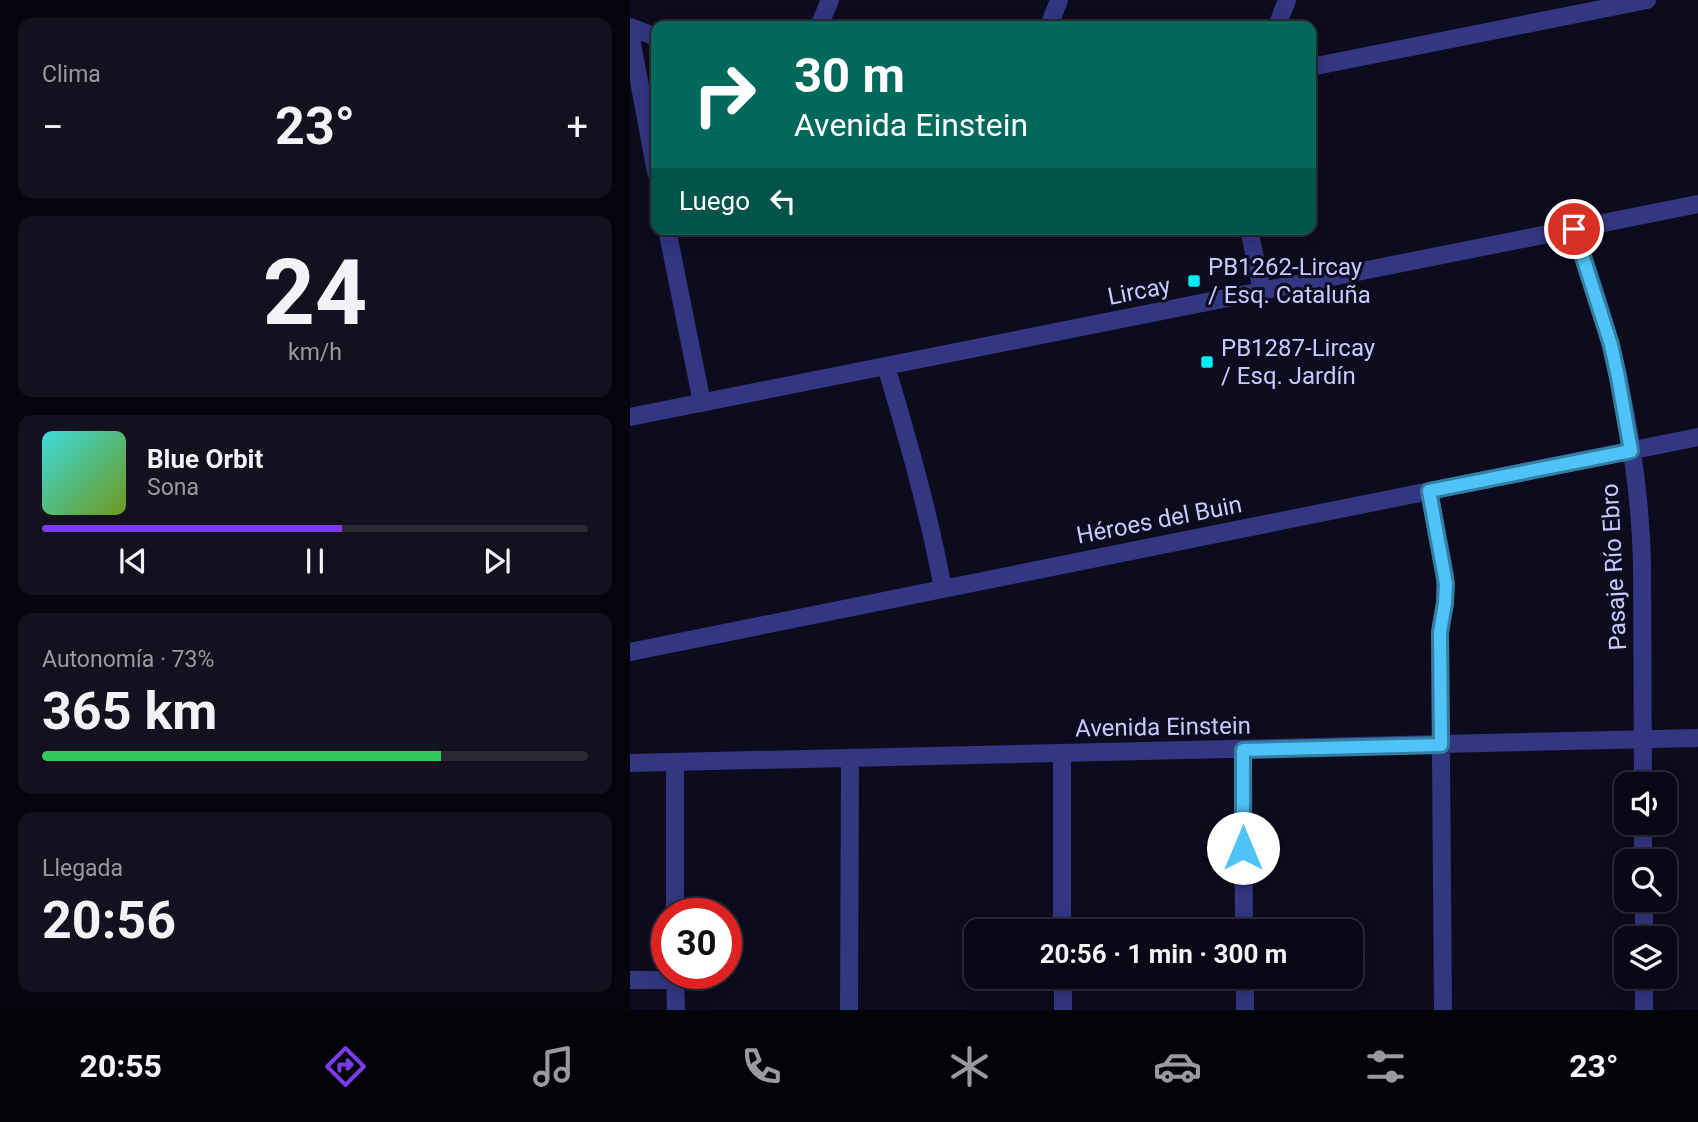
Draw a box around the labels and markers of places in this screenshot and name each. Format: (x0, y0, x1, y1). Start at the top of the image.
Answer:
pin (1544, 199, 1604, 259)
place label: PB1262-Lircay / Esq. Cataluña (1208, 253, 1371, 309)
marker: PB1262-Lircay / Esq. Cataluña (1186, 273, 1202, 289)
place label: PB1287-Lircay / Esq. Jardín (1221, 334, 1376, 390)
marker: PB1287-Lircay / Esq. Jardín (1199, 354, 1215, 370)

